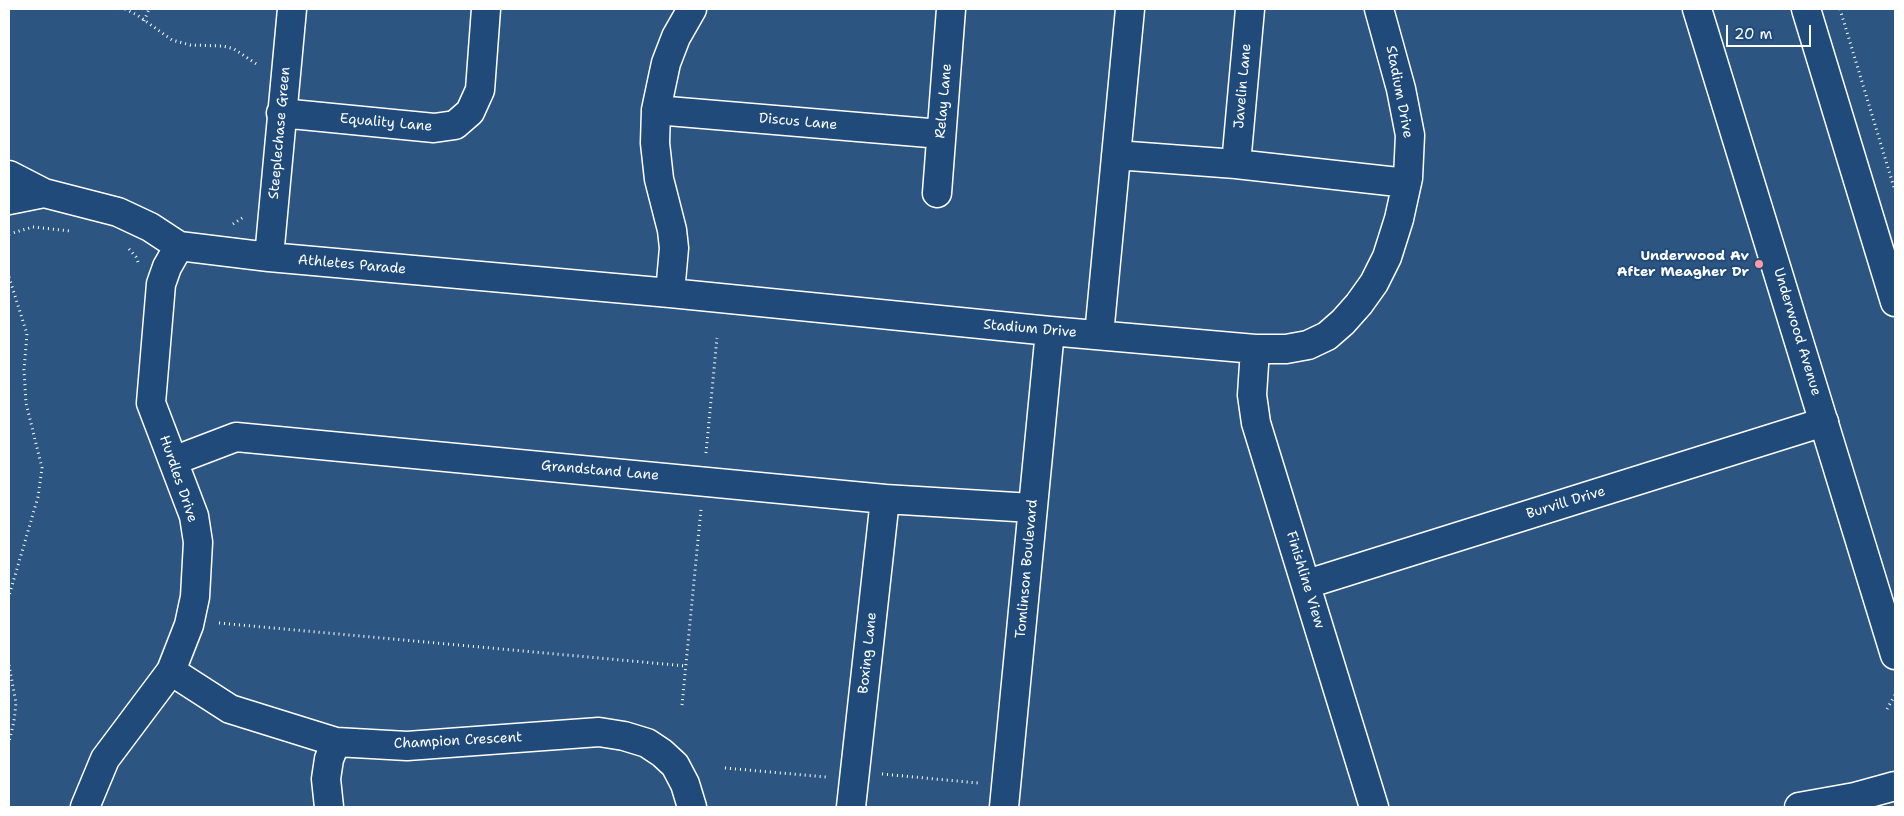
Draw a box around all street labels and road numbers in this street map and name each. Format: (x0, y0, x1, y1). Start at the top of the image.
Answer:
street label: Javelin Lane (1231, 43, 1255, 129)
street label: Stadium Drive (1382, 44, 1416, 140)
street label: Relay Lane (932, 63, 956, 139)
street label: Steeplechase Green (266, 66, 294, 200)
street label: Discus Lane (758, 110, 838, 134)
street label: Equality Lane (339, 111, 433, 135)
street label: Athletes Parade (297, 252, 407, 278)
street label: Underwood Avenue (1770, 266, 1824, 398)
street label: Stadium Drive (982, 317, 1078, 341)
street label: Hurdles Drive (155, 433, 201, 525)
street label: Grandstand Lane (540, 457, 660, 485)
street label: Burvill Drive (1525, 483, 1607, 523)
street label: Tomlinson Boulevard (1013, 499, 1041, 639)
street label: Finishline View (1282, 529, 1328, 631)
street label: Boxing Lane (855, 611, 881, 695)
street label: Champion Crescent (393, 729, 523, 753)

